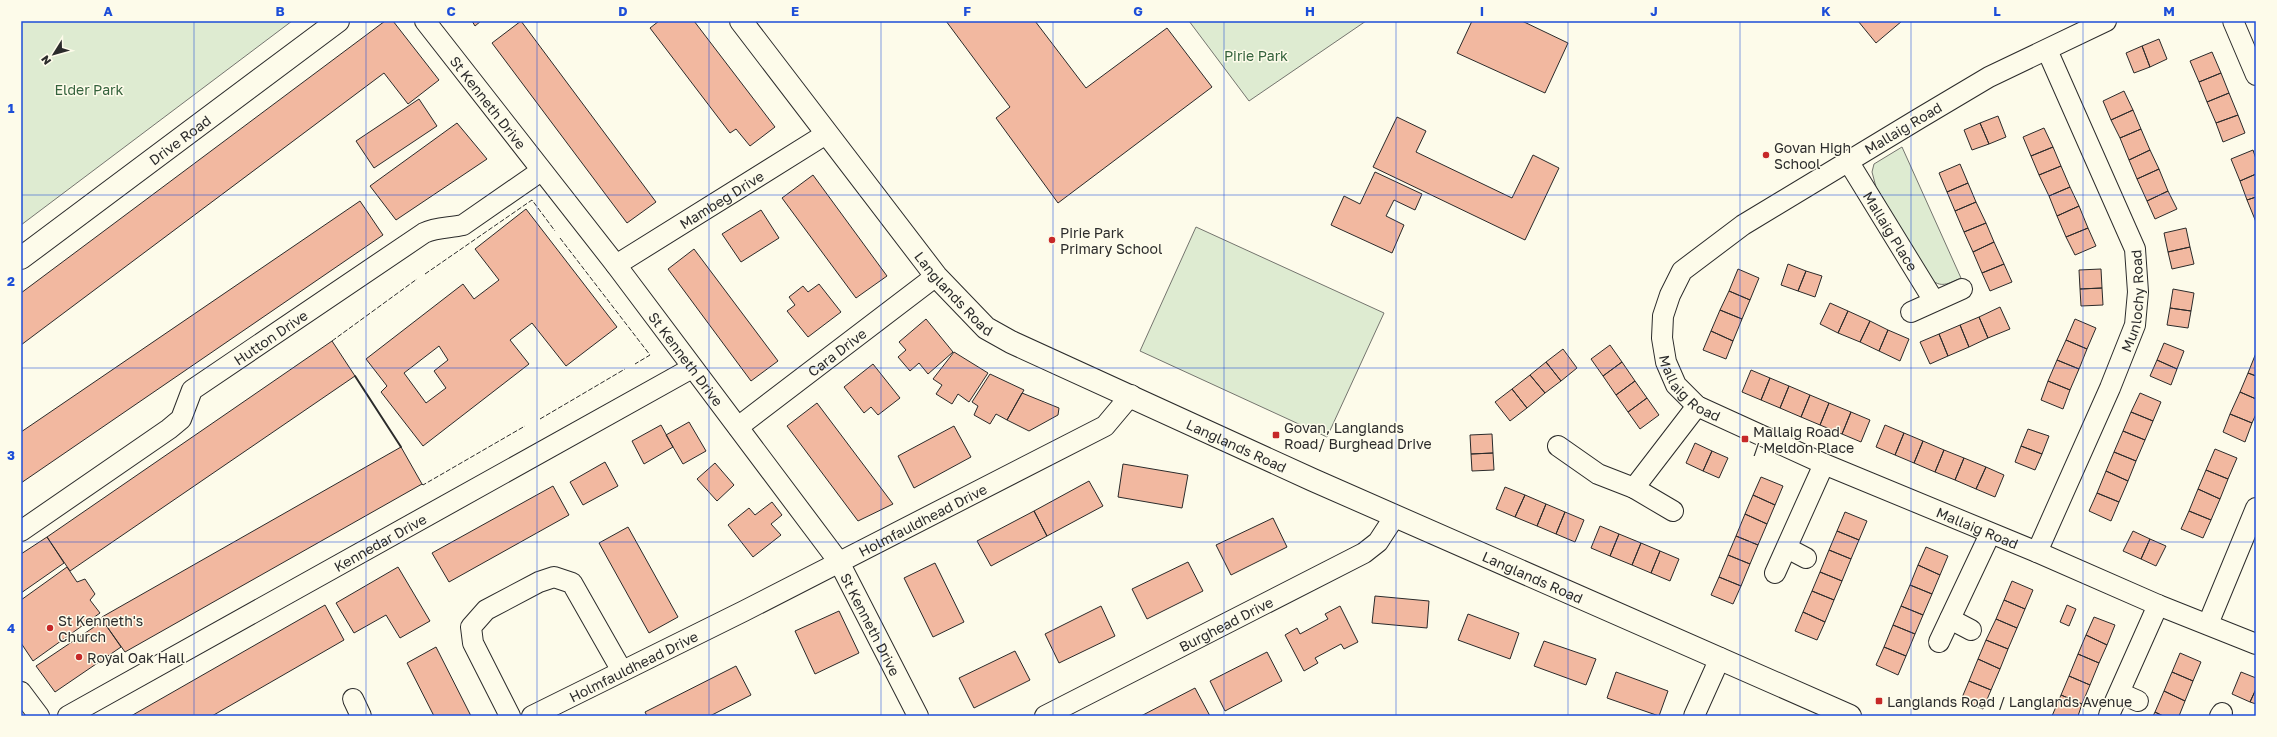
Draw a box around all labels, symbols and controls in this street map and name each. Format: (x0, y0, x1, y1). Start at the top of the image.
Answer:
text: A (103, 3, 113, 19)
text: B (275, 3, 285, 19)
text: C (446, 3, 456, 19)
text: D (618, 3, 628, 19)
text: E (791, 3, 799, 19)
text: F (963, 3, 971, 19)
text: G (1133, 3, 1143, 19)
text: H (1305, 3, 1315, 19)
text: I (1480, 3, 1484, 19)
text: J (1650, 3, 1658, 19)
text: K (1821, 3, 1831, 19)
text: L (1993, 3, 2001, 19)
text: M (2163, 3, 2175, 19)
north arrow (34, 34, 74, 74)
park label: Pirie Park (1224, 47, 1288, 64)
street label: St Kenneth Drive (447, 52, 530, 152)
text: N (38, 53, 53, 68)
park label: Elder Park (55, 81, 124, 98)
street label: Mallaig Road (1861, 98, 1945, 158)
text: 1 (8, 100, 15, 116)
street label: Drive Road (145, 111, 214, 168)
place label: Govan High School (1774, 139, 1851, 172)
marker: Govan High School (1761, 150, 1771, 160)
street label: Mambeg Drive (676, 167, 766, 232)
street label: Mallaig Place (1860, 188, 1922, 274)
place label: Pirie Park Primary School (1060, 224, 1162, 257)
marker: Pirie Park Primary School (1047, 235, 1057, 245)
street label: Langlands Road (912, 248, 996, 339)
street label: Munlochy Road (2117, 249, 2147, 354)
text: 2 (7, 273, 15, 289)
street label: Hutton Drive (230, 306, 311, 368)
street label: St Kenneth Drive (646, 308, 727, 409)
street label: Cara Drive (804, 324, 869, 379)
street label: Mallaig Road (1656, 354, 1723, 424)
street label: Langlands Road (1184, 415, 1289, 475)
place label: Govan, Langlands Road/ Burghead Drive (1284, 419, 1432, 452)
place label: Mallaig Road / Meldon Place (1753, 423, 1854, 456)
marker: Govan, Langlands Road/ Burghead Drive (1271, 430, 1281, 440)
marker: Mallaig Road / Meldon Place (1740, 434, 1750, 444)
text: 3 (7, 447, 15, 463)
street label: Holmfauldhead Drive (855, 480, 989, 559)
street label: Mallaig Road (1934, 503, 2021, 552)
street label: Kennedar Drive (331, 510, 429, 575)
street label: Langlands Road (1480, 547, 1586, 606)
street label: St Kenneth Drive (837, 570, 904, 678)
street label: Burghead Drive (1176, 593, 1276, 655)
place label: St Kenneth's Church (58, 612, 143, 645)
text: 4 (7, 620, 15, 636)
marker: St Kenneth's Church (45, 623, 55, 633)
street label: Holmfauldhead Drive (566, 627, 701, 705)
place label: Royal Oak Hall (87, 649, 185, 666)
marker: Royal Oak Hall (74, 652, 84, 662)
place label: Langlands Road / Langlands Avenue (1887, 693, 2132, 710)
marker: Langlands Road / Langlands Avenue (1874, 696, 1884, 706)

